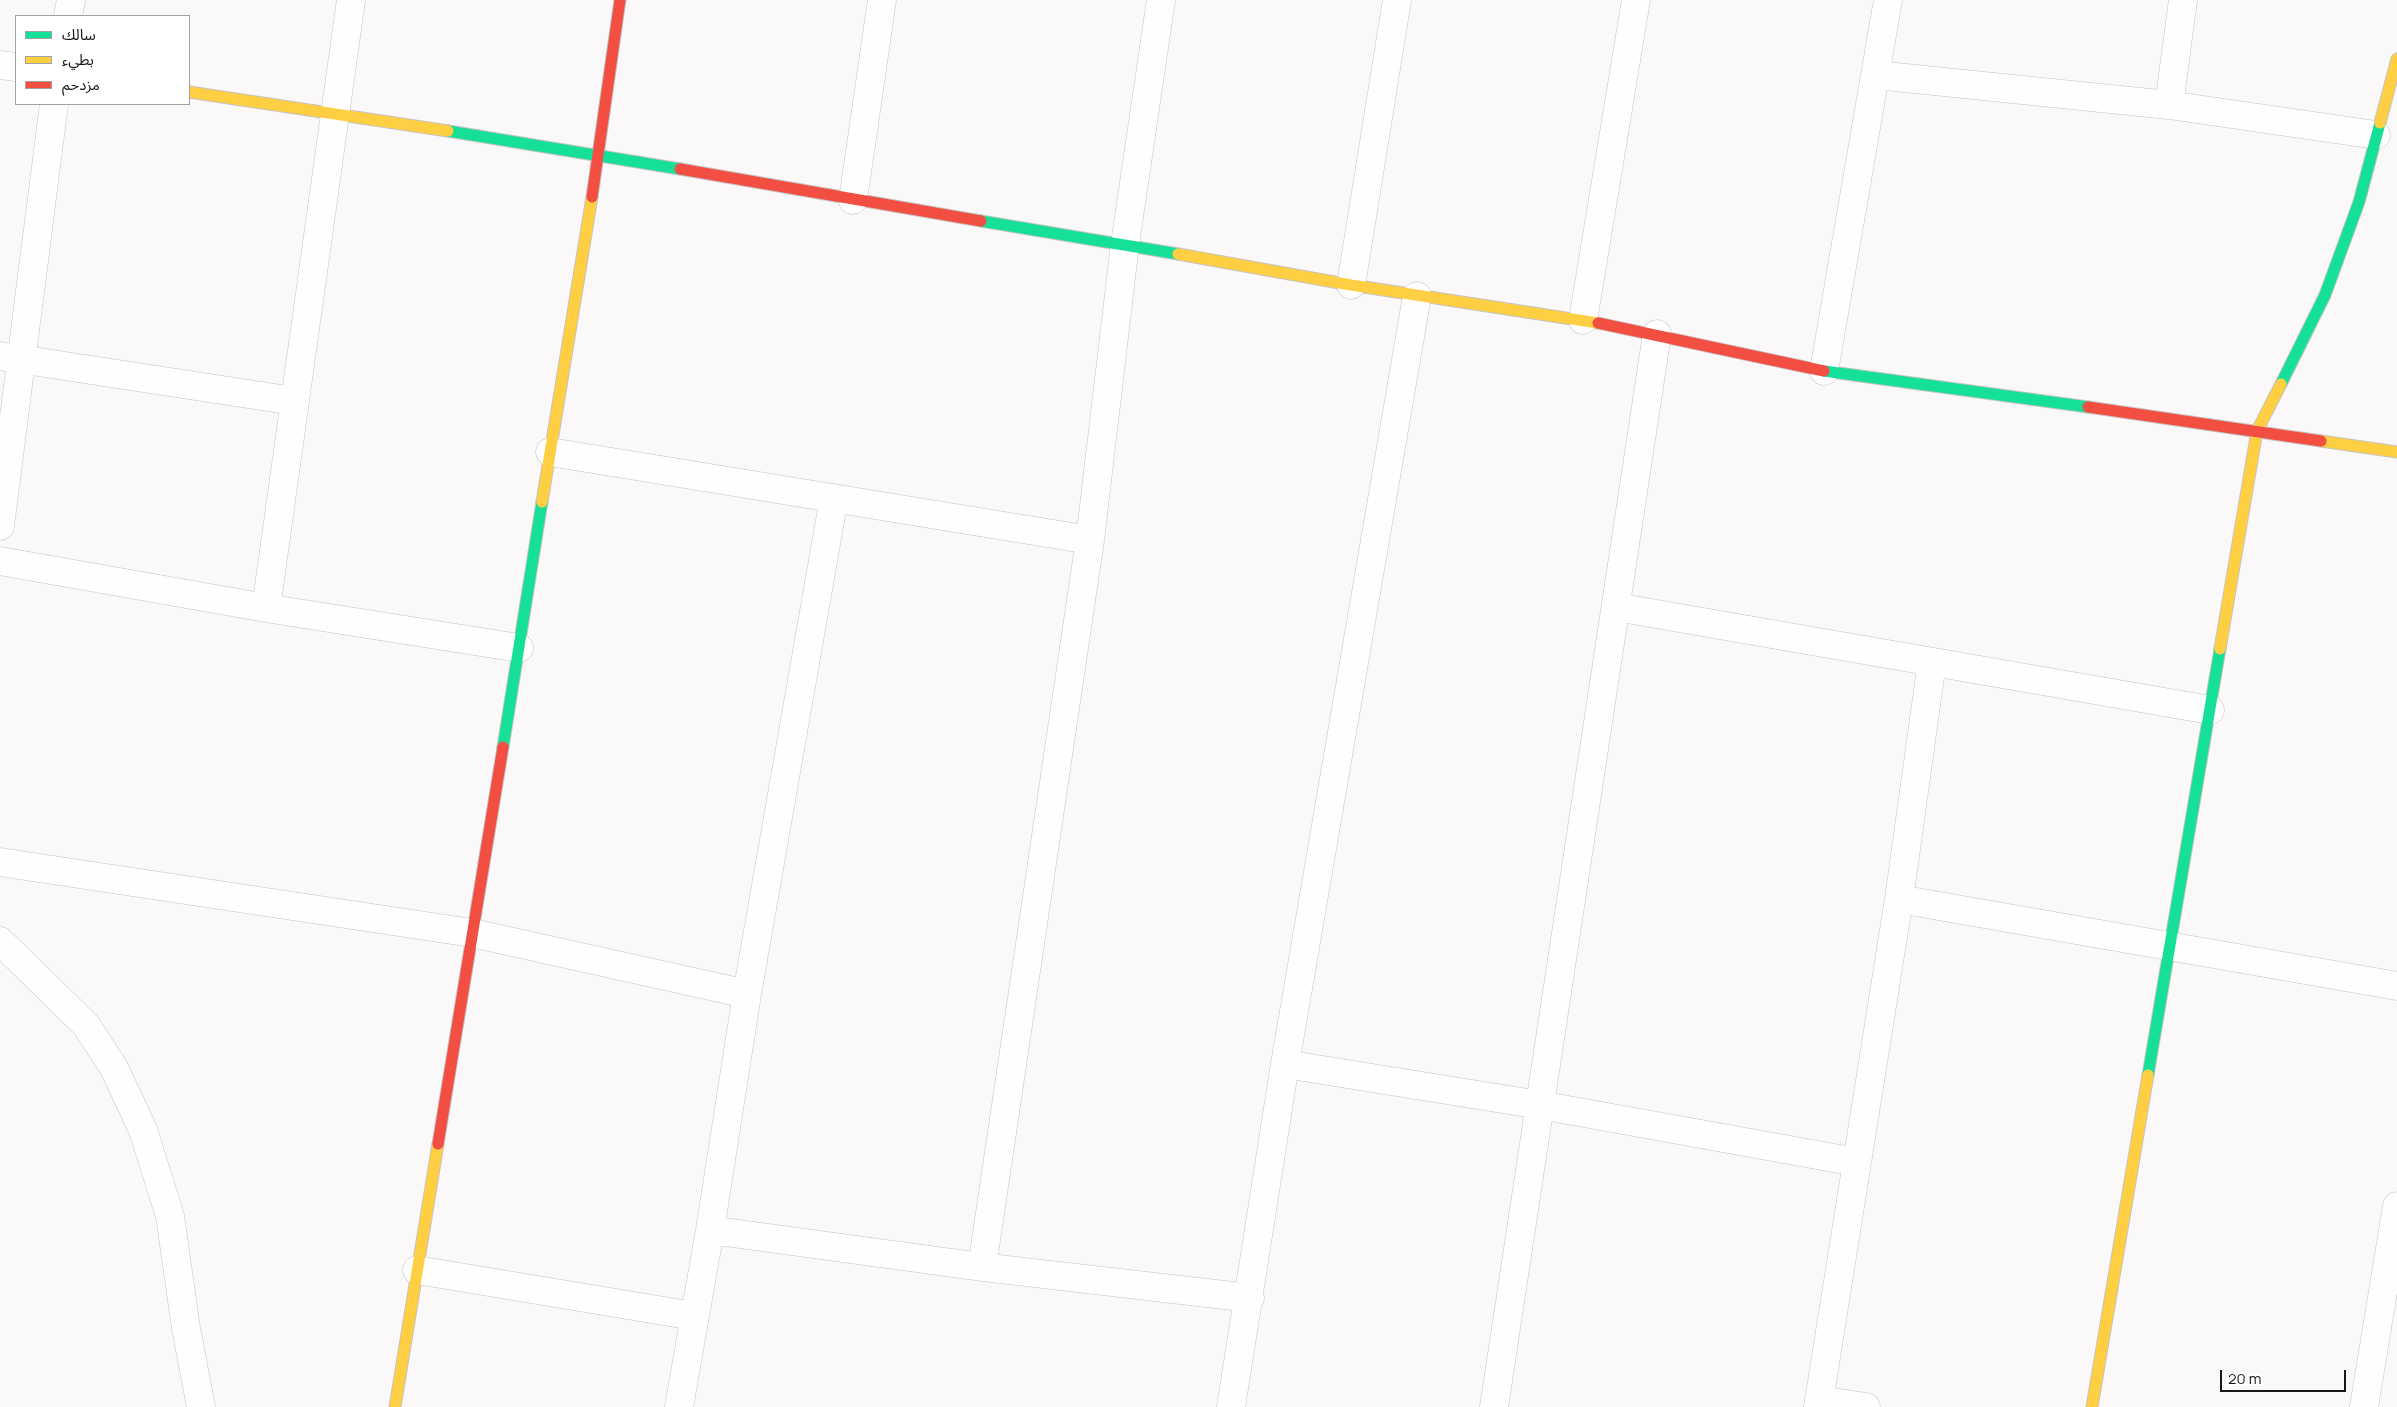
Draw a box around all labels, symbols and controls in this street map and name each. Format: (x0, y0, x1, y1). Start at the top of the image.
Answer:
legend (15, 15, 190, 105)
text: سالك (62, 24, 96, 45)
text: بطيء (62, 49, 94, 70)
text: مزدحم (62, 74, 100, 95)
scale bar (2222, 1360, 2348, 1392)
text: 20 m (2228, 1368, 2261, 1389)

